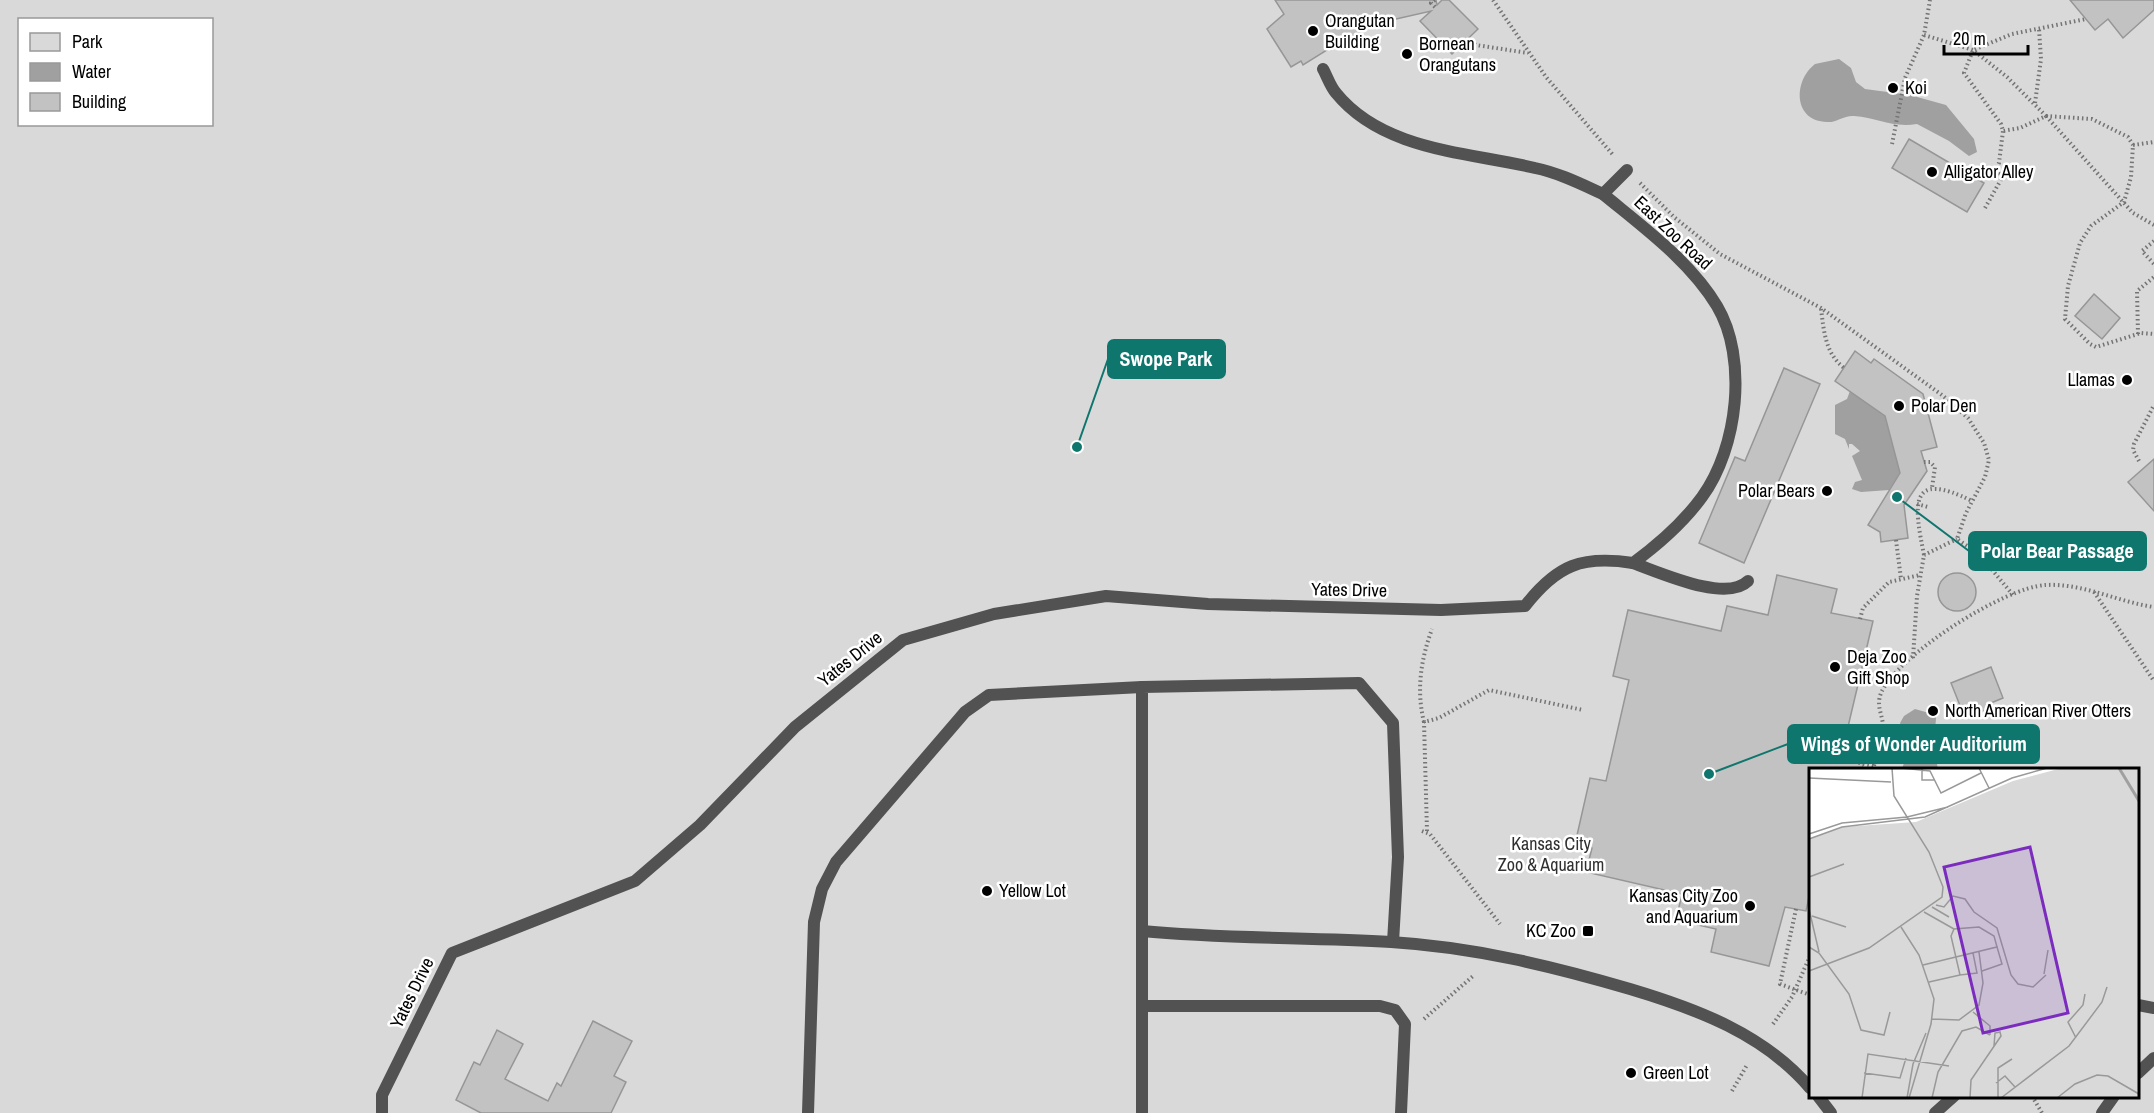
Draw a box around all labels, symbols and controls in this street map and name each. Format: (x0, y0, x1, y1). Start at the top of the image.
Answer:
place label: Orangutan Building (1325, 8, 1395, 54)
legend (18, 18, 213, 126)
scale bar (1944, 18, 2028, 56)
marker: Orangutan Building (1306, 24, 1320, 38)
text: 20 m (1953, 26, 1986, 51)
text: Park (72, 29, 103, 54)
place label: Bornean Orangutans (1419, 31, 1496, 77)
marker: Bornean Orangutans (1400, 47, 1414, 61)
text: Water (72, 59, 111, 84)
place label: Koi (1905, 75, 1927, 100)
marker: Koi (1886, 81, 1900, 95)
text: Building (72, 89, 127, 114)
place label: Alligator Alley (1943, 159, 2034, 184)
marker: Alligator Alley (1925, 165, 1939, 179)
street label: East Zoo Road (1629, 190, 1718, 275)
callout: Swope Park (1108, 340, 1225, 378)
text: Swope Park (1120, 345, 1213, 372)
place label: Llamas (2067, 367, 2115, 392)
marker: Llamas (2120, 373, 2134, 387)
place label: Polar Den (1911, 393, 1977, 418)
marker: Polar Den (1892, 399, 1906, 413)
place label: Polar Bears (1738, 478, 1815, 503)
marker: Polar Bears (1820, 484, 1834, 498)
callout: Polar Bear Passage (1969, 532, 2146, 570)
text: Polar Bear Passage (1980, 537, 2134, 564)
street label: Yates Drive (1311, 576, 1387, 603)
street label: Yates Drive (812, 625, 887, 692)
place label: Deja Zoo Gift Shop (1847, 644, 1909, 690)
marker: Deja Zoo Gift Shop (1828, 660, 1842, 674)
place label: North American River Otters (1945, 698, 2131, 723)
marker: North American River Otters (1926, 704, 1940, 718)
callout: Wings of Wonder Auditorium (1788, 725, 2039, 763)
text: Wings of Wonder Auditorium (1801, 730, 2027, 757)
inset map (1809, 768, 2139, 1098)
park label: Kansas City Zoo & Aquarium (1498, 831, 1604, 877)
place label: Yellow Lot (999, 878, 1066, 903)
place label: Kansas City Zoo and Aquarium (1629, 883, 1738, 929)
marker: Yellow Lot (980, 884, 994, 898)
marker: Kansas City Zoo and Aquarium (1743, 899, 1757, 913)
place label: KC Zoo (1526, 918, 1576, 943)
marker: KC Zoo (1581, 924, 1595, 938)
street label: Yates Drive (384, 953, 439, 1032)
place label: Green Lot (1643, 1060, 1709, 1085)
marker: Green Lot (1624, 1066, 1638, 1080)

